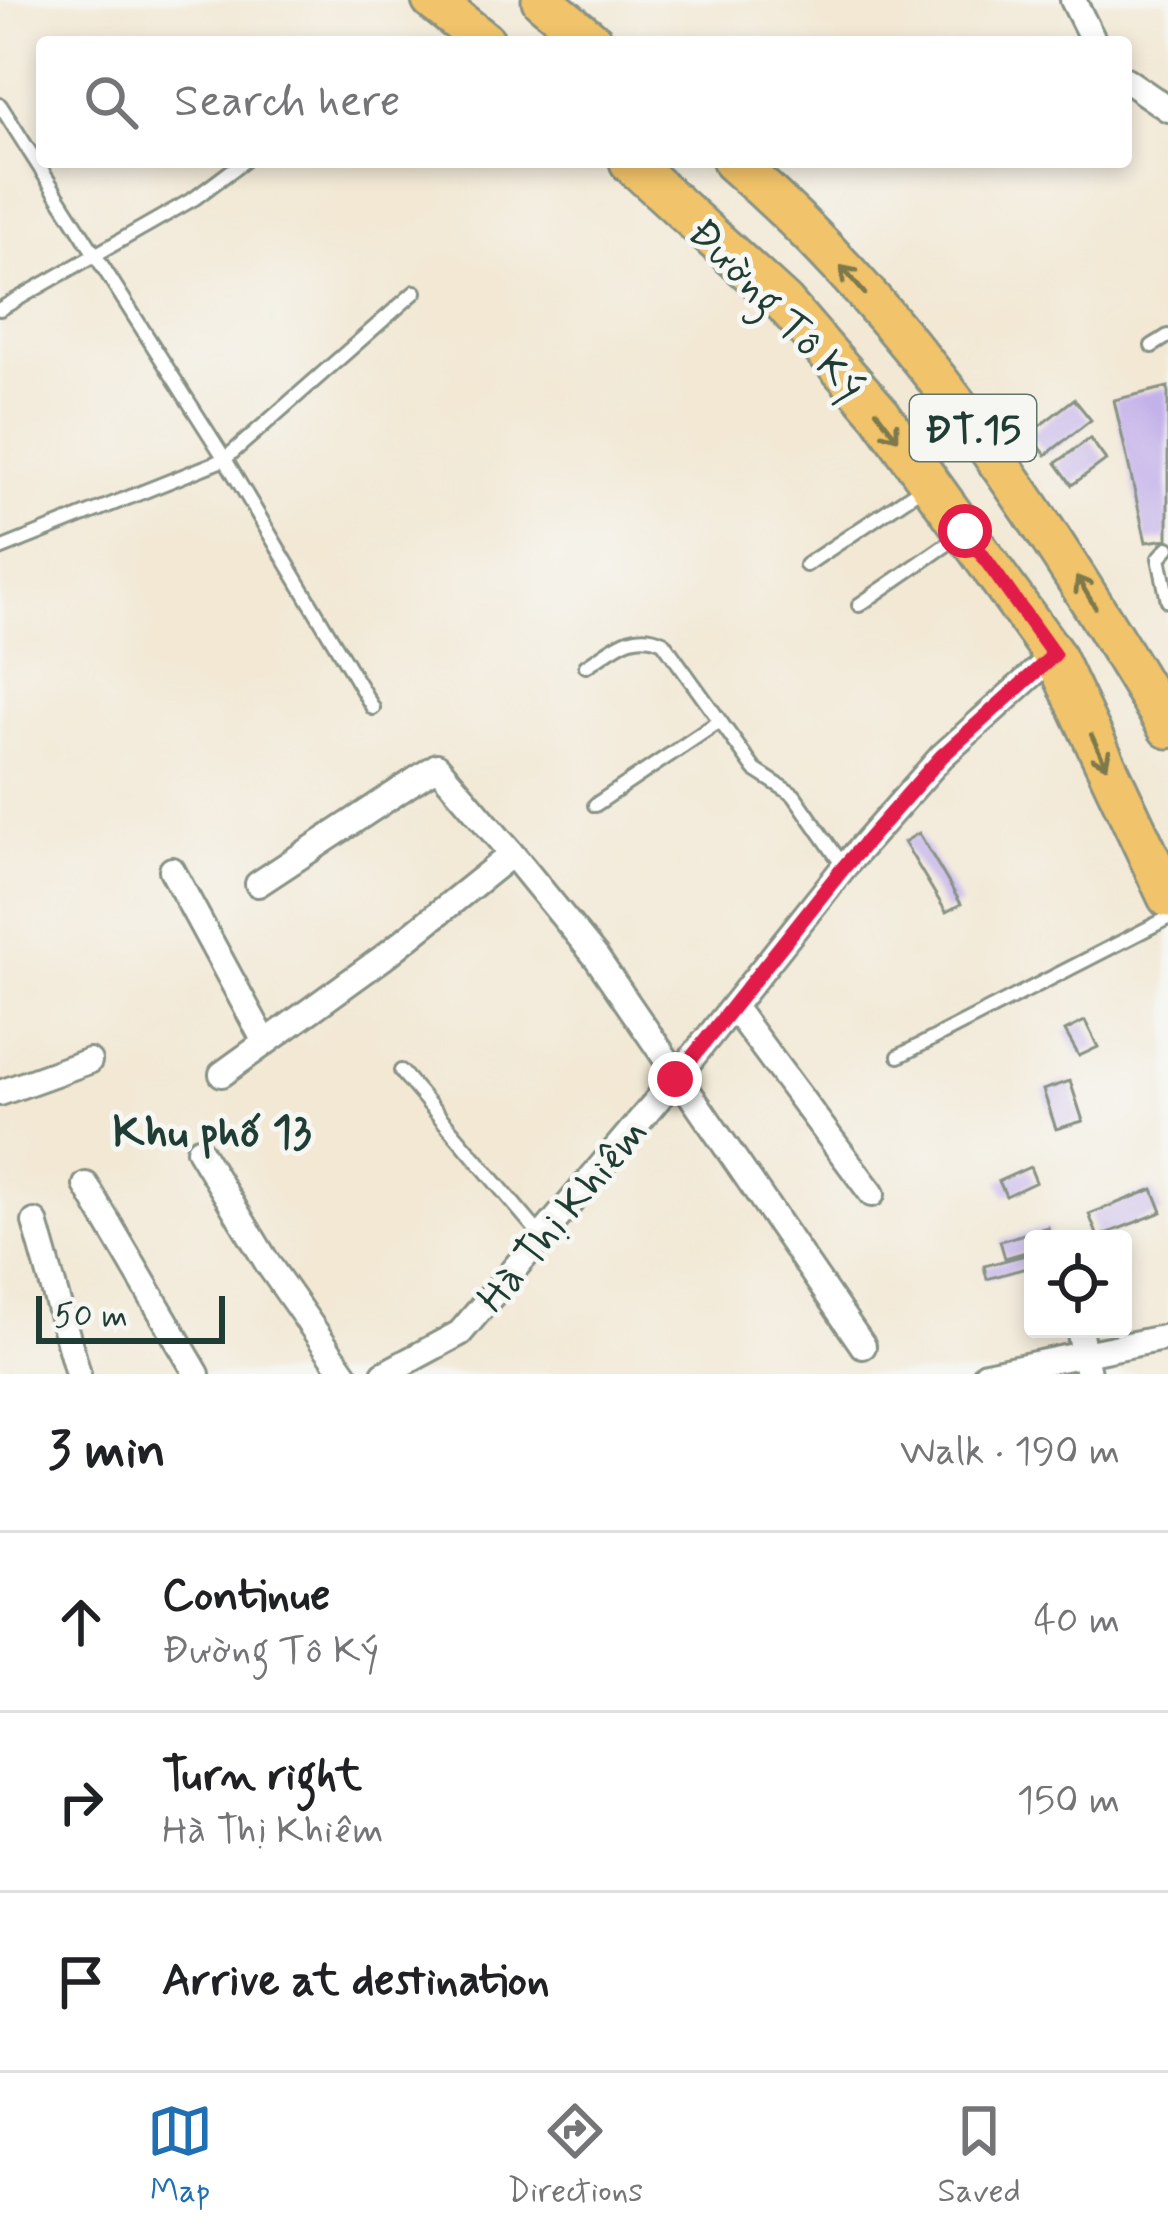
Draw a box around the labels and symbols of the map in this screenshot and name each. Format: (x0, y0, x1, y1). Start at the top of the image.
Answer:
street label: Đường Tô Ký (672, 207, 876, 416)
one-way arrow (840, 266, 867, 296)
road number: ĐT.15 (910, 395, 1036, 461)
one-way arrow (874, 408, 900, 441)
route start (938, 504, 992, 558)
one-way arrow (1074, 575, 1098, 610)
one-way arrow (1089, 732, 1111, 768)
route end (648, 1052, 702, 1106)
district label: Khu phố 13 (112, 1104, 312, 1163)
street label: Hà Thị Khiêm (466, 1107, 661, 1325)
scale bar (36, 1290, 225, 1343)

